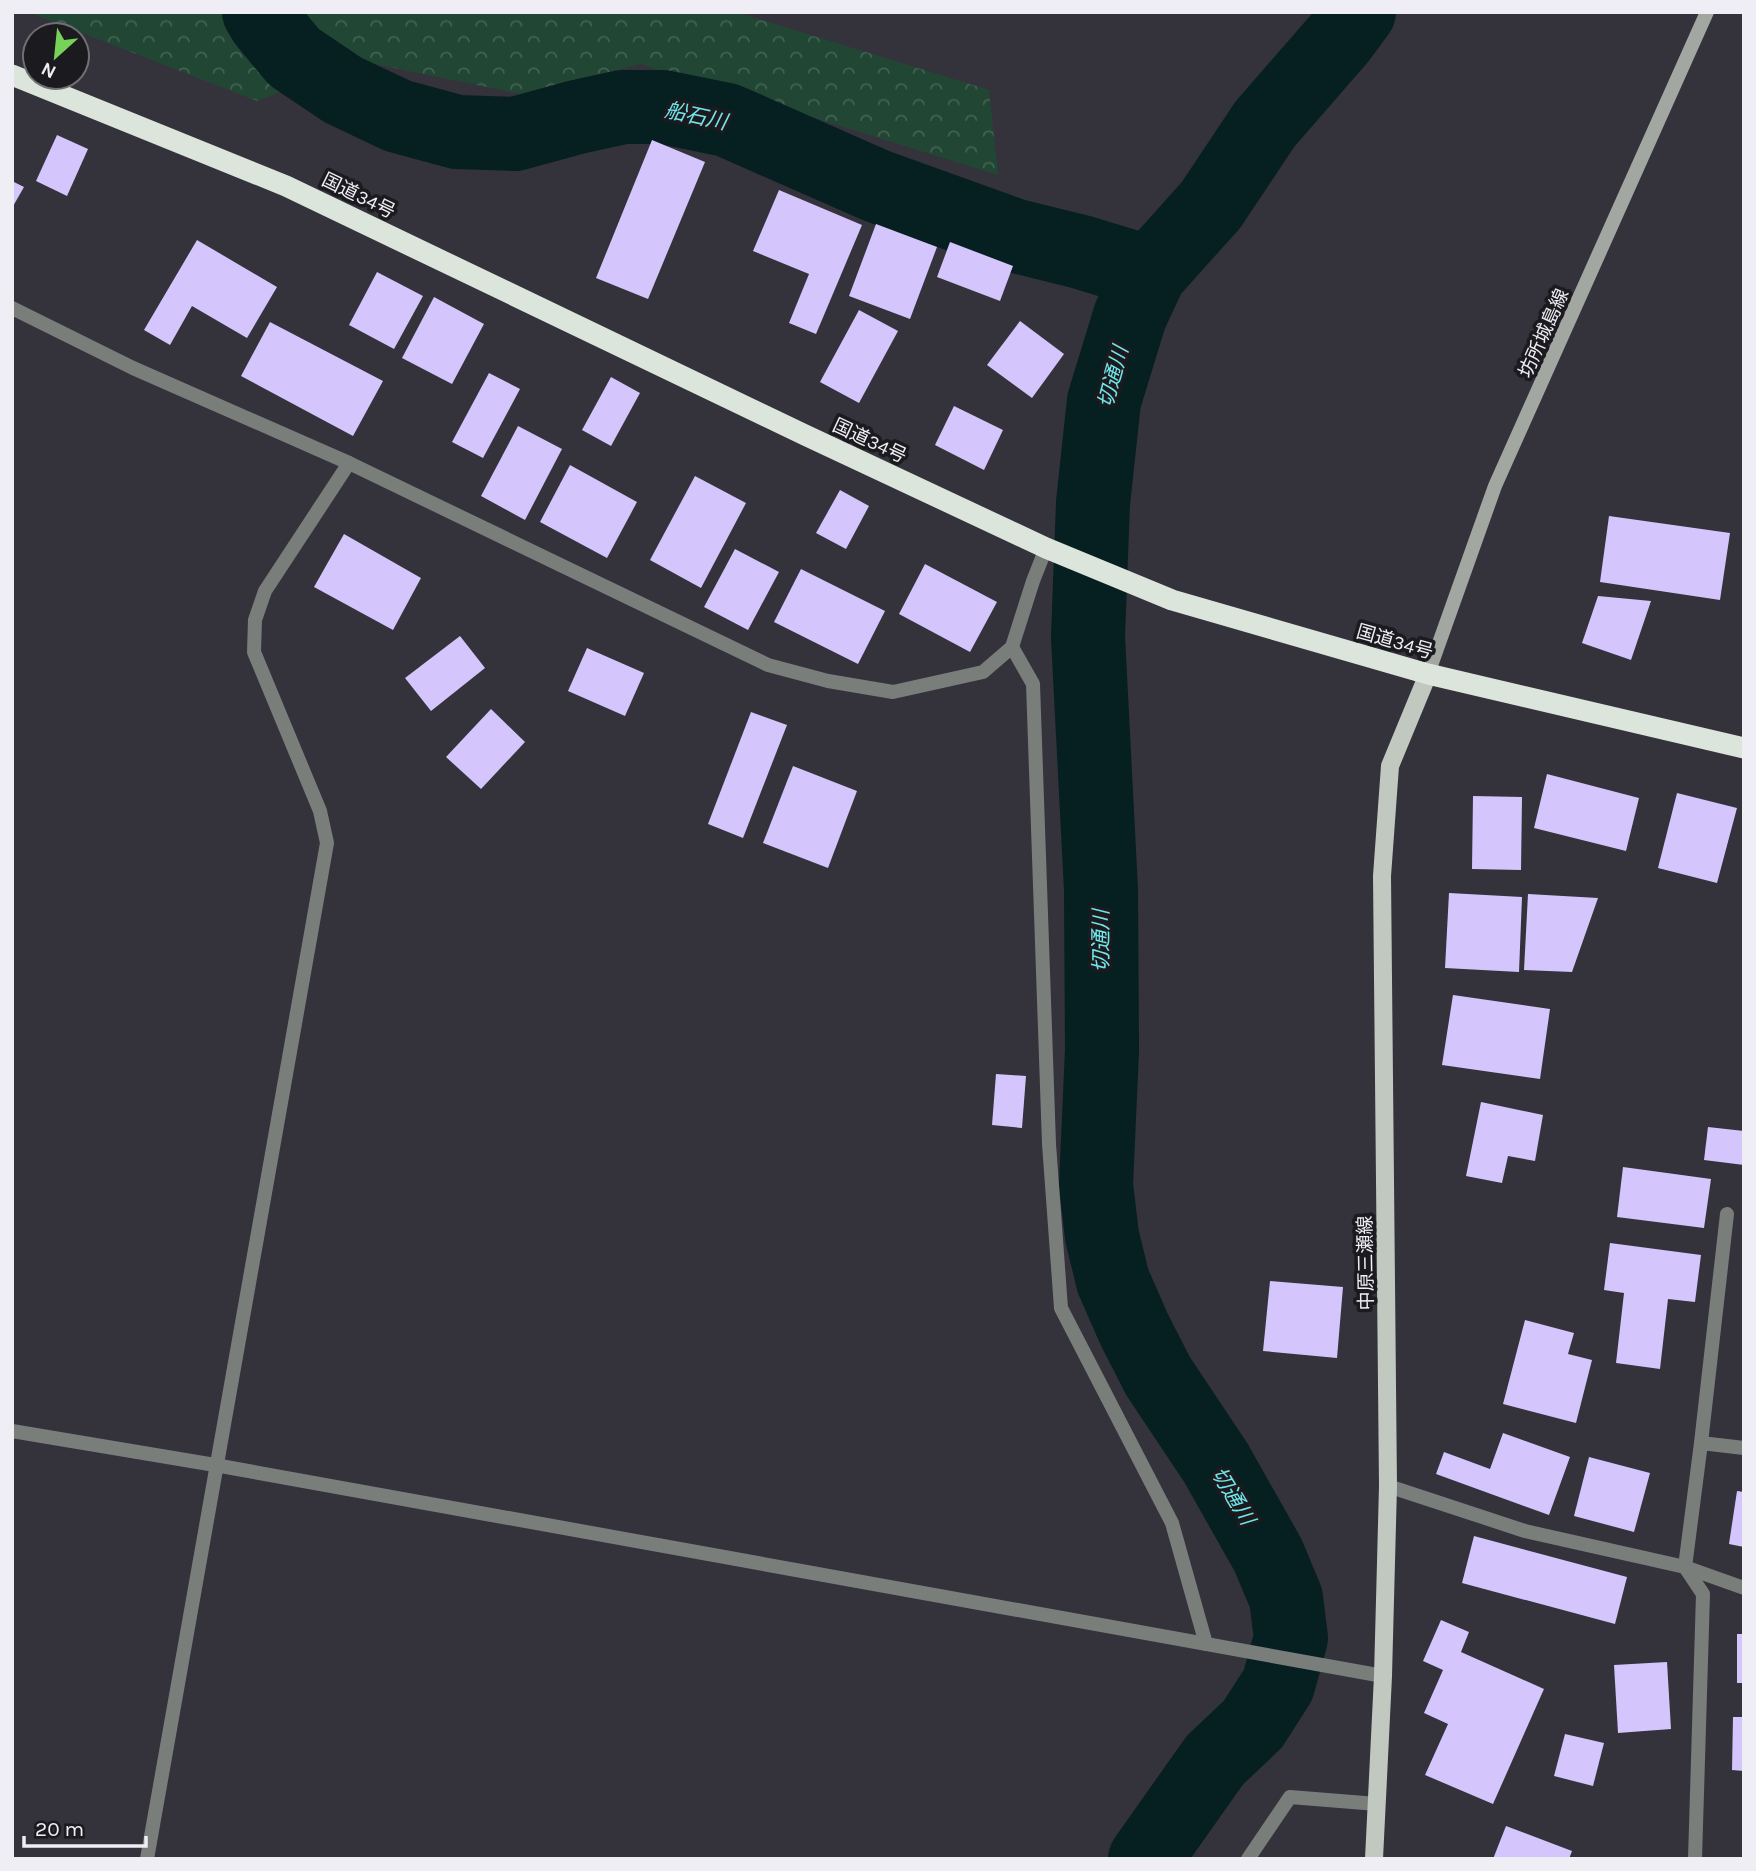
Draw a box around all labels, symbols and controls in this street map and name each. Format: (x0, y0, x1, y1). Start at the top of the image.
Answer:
north arrow (21, 21, 91, 91)
text: N (38, 57, 60, 83)
water label: 船石川 (663, 98, 731, 135)
street label: 国道34号 (318, 169, 399, 223)
street label: 坊所城島線 (1515, 286, 1573, 381)
water label: 切通川 (1093, 342, 1133, 411)
street label: 国道34号 (829, 414, 910, 468)
street label: 国道34号 (1354, 621, 1436, 663)
water label: 切通川 (1089, 908, 1113, 973)
street label: 中原三瀬線 (1354, 1215, 1378, 1311)
water label: 切通川 (1206, 1463, 1261, 1531)
scale bar (24, 1804, 147, 1848)
text: 20 m (35, 1817, 84, 1841)

